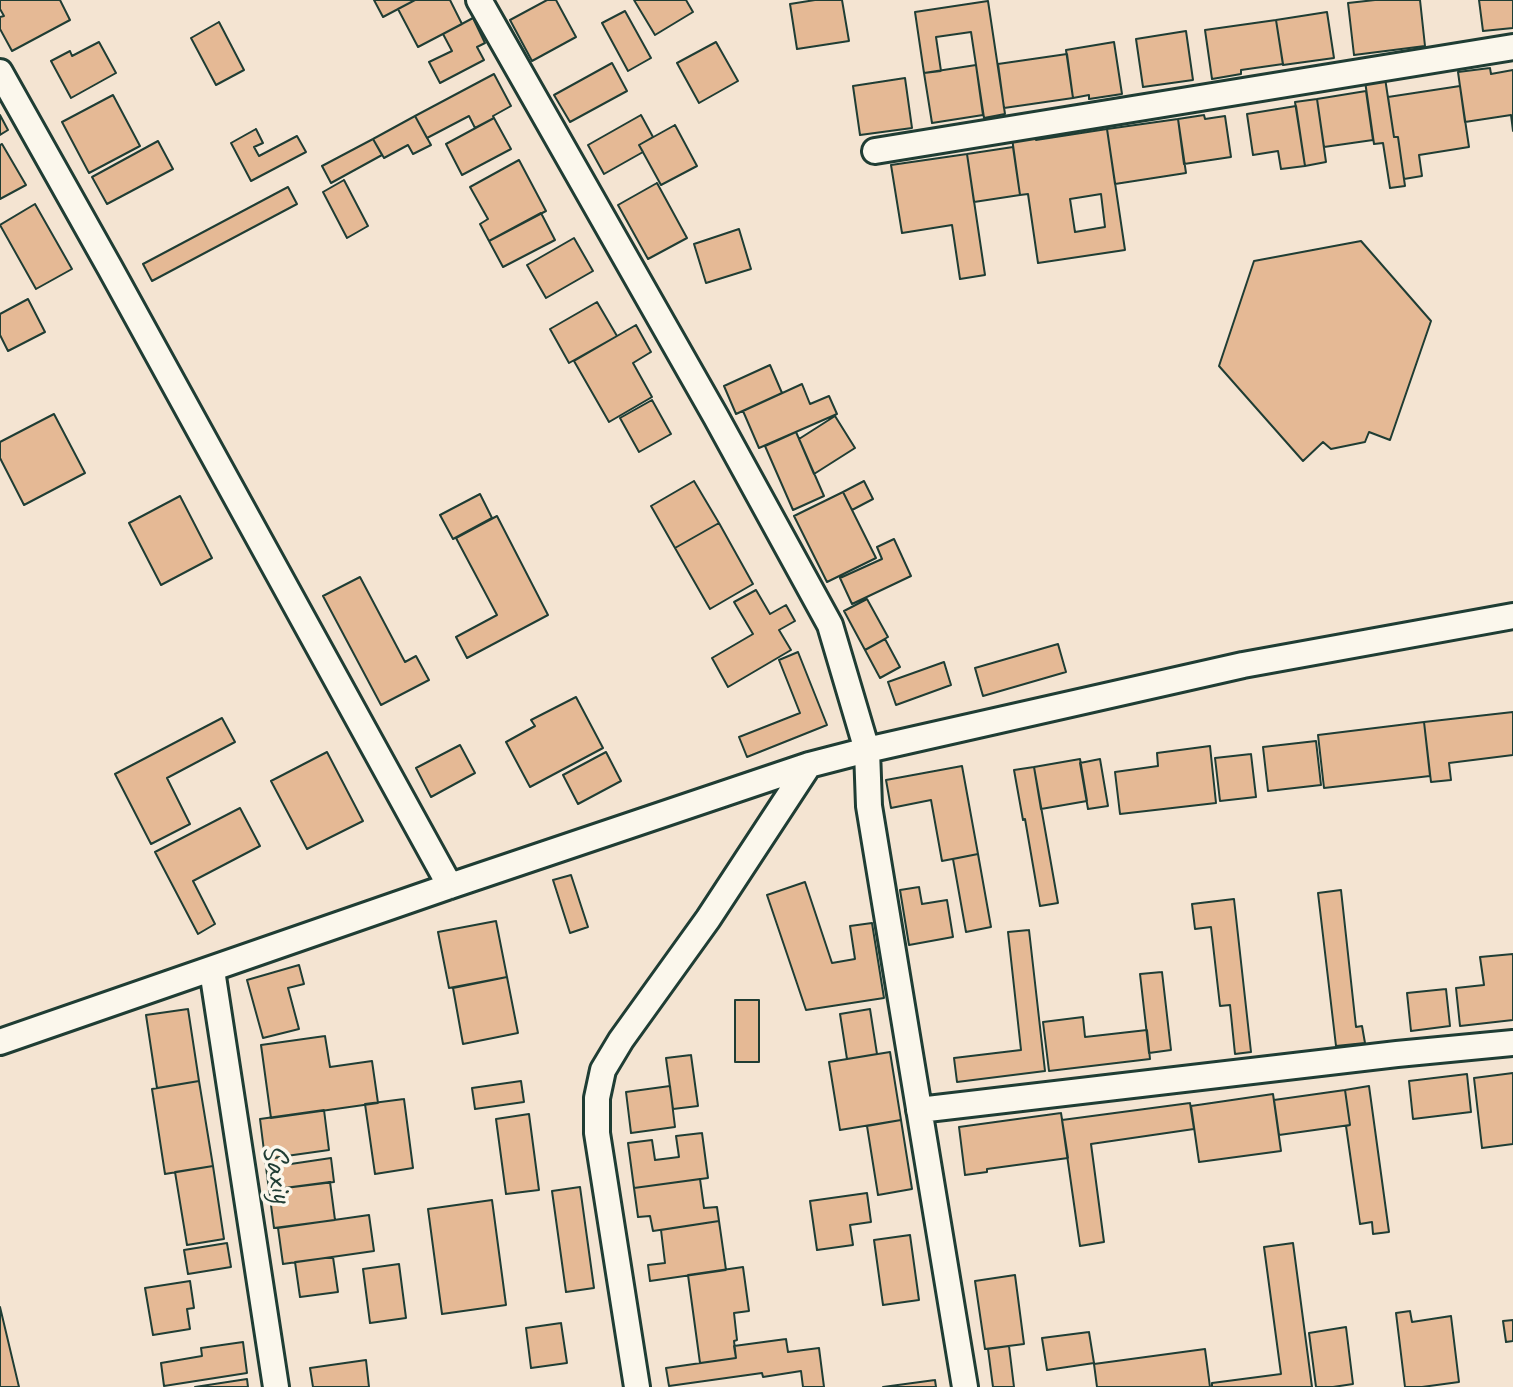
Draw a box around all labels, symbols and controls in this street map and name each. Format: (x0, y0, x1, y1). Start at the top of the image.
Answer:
street label: Saxiy (253, 1141, 301, 1205)

